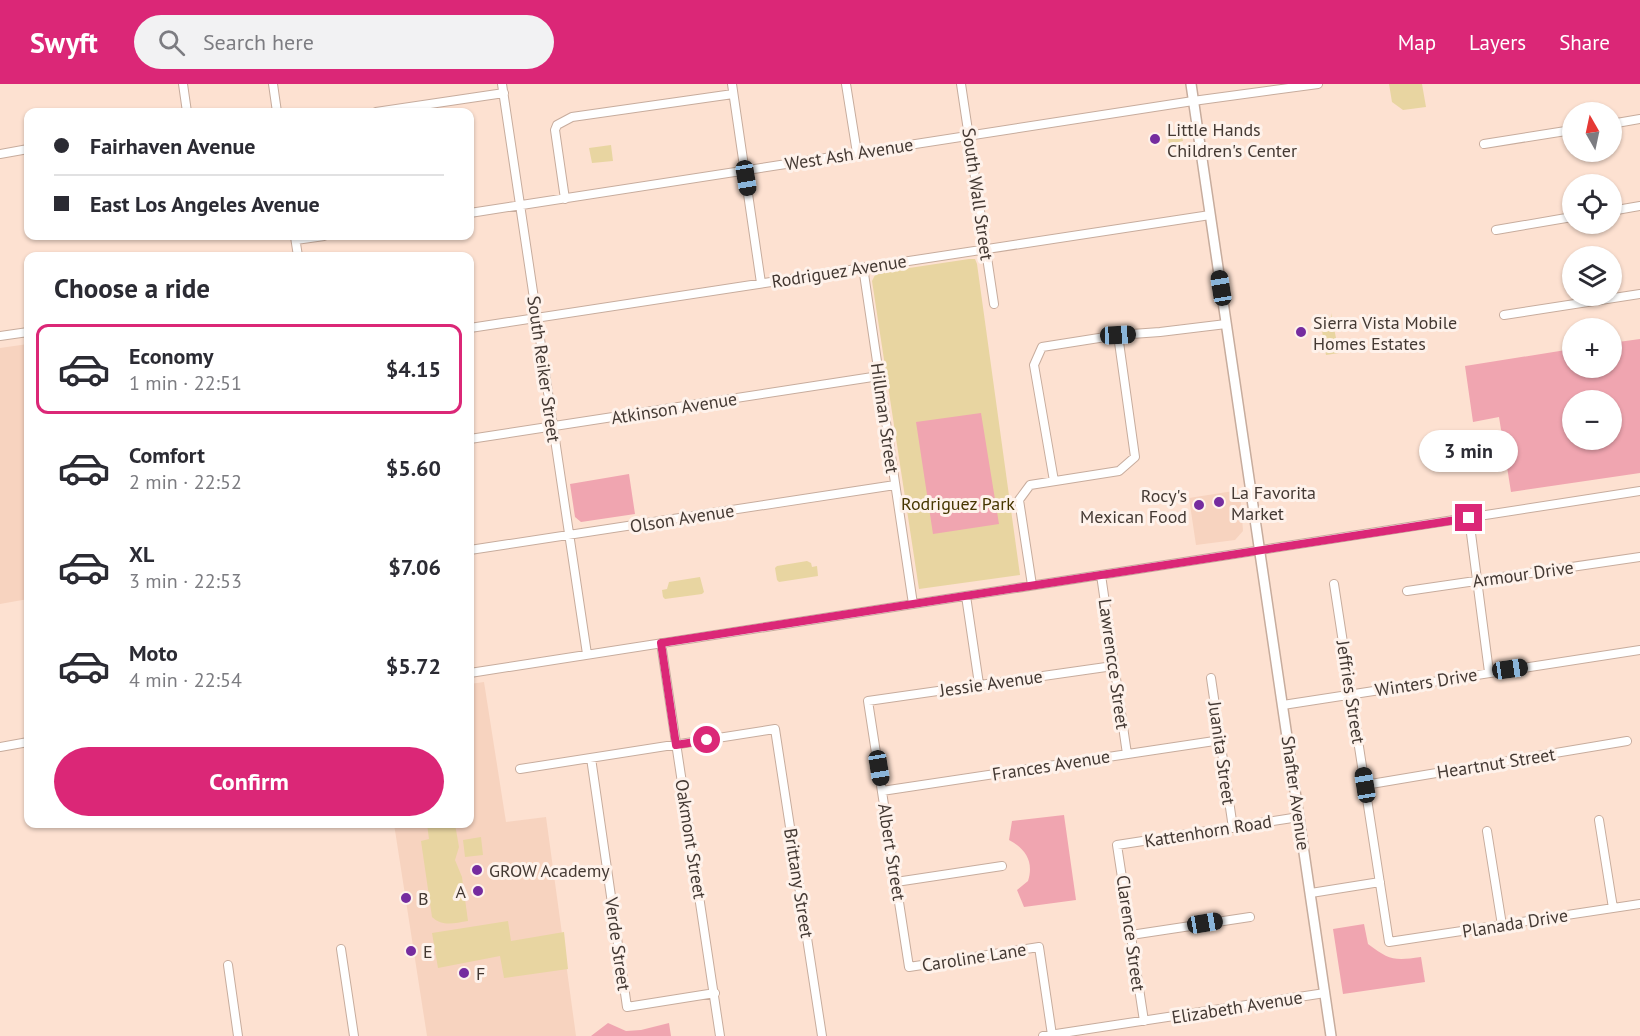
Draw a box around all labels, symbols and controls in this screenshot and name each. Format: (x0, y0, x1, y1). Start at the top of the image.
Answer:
search box (134, 15, 554, 69)
text: Swyft (30, 24, 98, 61)
icon: search (155, 26, 188, 59)
text: Search here (203, 28, 314, 56)
text: Map (1398, 29, 1436, 56)
text: Layers (1469, 29, 1526, 56)
text: Share (1559, 29, 1610, 56)
north arrow (1562, 102, 1622, 162)
map controls (1562, 102, 1622, 450)
place label: Little Hands Children's Center (1167, 118, 1297, 162)
street label: South Wall Street (957, 126, 999, 262)
text: Fairhaven Avenue (90, 132, 255, 160)
marker: Little Hands Children's Center (1148, 132, 1162, 146)
street label: West Ash Avenue (783, 133, 915, 175)
car (734, 159, 758, 197)
button: locate (1562, 174, 1622, 234)
text: East Los Angeles Avenue (90, 190, 320, 218)
button: layers (1562, 246, 1622, 306)
street label: Rodriguez Avenue (770, 249, 908, 293)
car (1209, 269, 1233, 307)
text: Choose a ride (54, 271, 210, 305)
street label: South Reiker Street (522, 294, 566, 444)
place label: Sierra Vista Mobile Homes Estates (1313, 311, 1457, 355)
button: + (1562, 318, 1622, 378)
car (1100, 325, 1136, 345)
marker: Sierra Vista Mobile Homes Estates (1294, 325, 1308, 339)
icon: car (57, 342, 111, 396)
text: Economy (129, 342, 213, 370)
text: $4.15 (386, 355, 441, 383)
street label: Hillman Street (866, 361, 904, 475)
text: 1 min · 22:51 (129, 370, 242, 396)
street label: Atkinson Avenue (609, 387, 739, 429)
button: − (1562, 390, 1622, 450)
callout: 3 min (1420, 431, 1518, 473)
text: 3 min (1444, 438, 1493, 464)
icon: car (57, 441, 111, 495)
text: Comfort (129, 441, 205, 469)
text: $5.60 (386, 454, 441, 482)
text: 2 min · 22:52 (129, 469, 242, 495)
place label: La Favorita Market (1231, 481, 1316, 525)
place label: Rocy's Mexican Food (1080, 484, 1187, 528)
park label: Rodriguez Park (901, 492, 1015, 515)
marker: La Favorita Market (1212, 495, 1226, 509)
street label: Olson Avenue (628, 498, 736, 538)
marker: Rocy's Mexican Food (1192, 498, 1206, 512)
route end (1455, 504, 1482, 531)
icon: car (57, 540, 111, 594)
text: XL (129, 540, 154, 568)
text: $7.06 (388, 553, 441, 581)
street label: Armour Drive (1471, 556, 1575, 592)
text: 3 min · 22:53 (129, 568, 242, 594)
street label: Lawrencce Street (1093, 597, 1135, 731)
street label: Jeffries Street (1331, 638, 1371, 745)
icon: car (57, 639, 111, 693)
text: Moto (129, 639, 178, 667)
text: $5.72 (386, 652, 441, 680)
car (1491, 658, 1529, 680)
street label: Winters Drive (1373, 663, 1479, 701)
street label: Jessie Avenue (937, 664, 1044, 702)
text: 4 min · 22:54 (129, 667, 242, 693)
street label: Juanita Street (1203, 699, 1241, 806)
route start (693, 726, 720, 753)
street label: Shafter Avenue (1277, 734, 1315, 852)
street label: Heartnut Street (1435, 742, 1557, 784)
street label: Frances Avenue (990, 744, 1112, 786)
button: Confirm (54, 747, 444, 816)
car (867, 749, 891, 787)
car (1353, 766, 1377, 804)
street label: Oakmont Street (670, 778, 712, 900)
street label: Albert Street (873, 802, 911, 902)
street label: Kattenhorn Road (1143, 810, 1273, 852)
street label: Brittany Street (779, 826, 819, 940)
place label: GROW Academy (489, 859, 610, 882)
marker: GROW Academy (470, 863, 484, 877)
street label: Clarence Street (1111, 873, 1151, 993)
place label: A (455, 880, 466, 903)
marker: A (471, 884, 485, 898)
place label: B (418, 887, 429, 910)
marker: B (399, 891, 413, 905)
street label: Verde Street (600, 895, 636, 992)
street label: Planada Drive (1460, 903, 1570, 943)
car (1186, 911, 1224, 935)
street label: Caroline Lane (920, 937, 1028, 977)
place label: E (423, 940, 433, 963)
marker: E (404, 944, 418, 958)
place label: F (476, 962, 485, 985)
marker: F (457, 966, 471, 980)
street label: Elizabeth Avenue (1170, 985, 1304, 1029)

